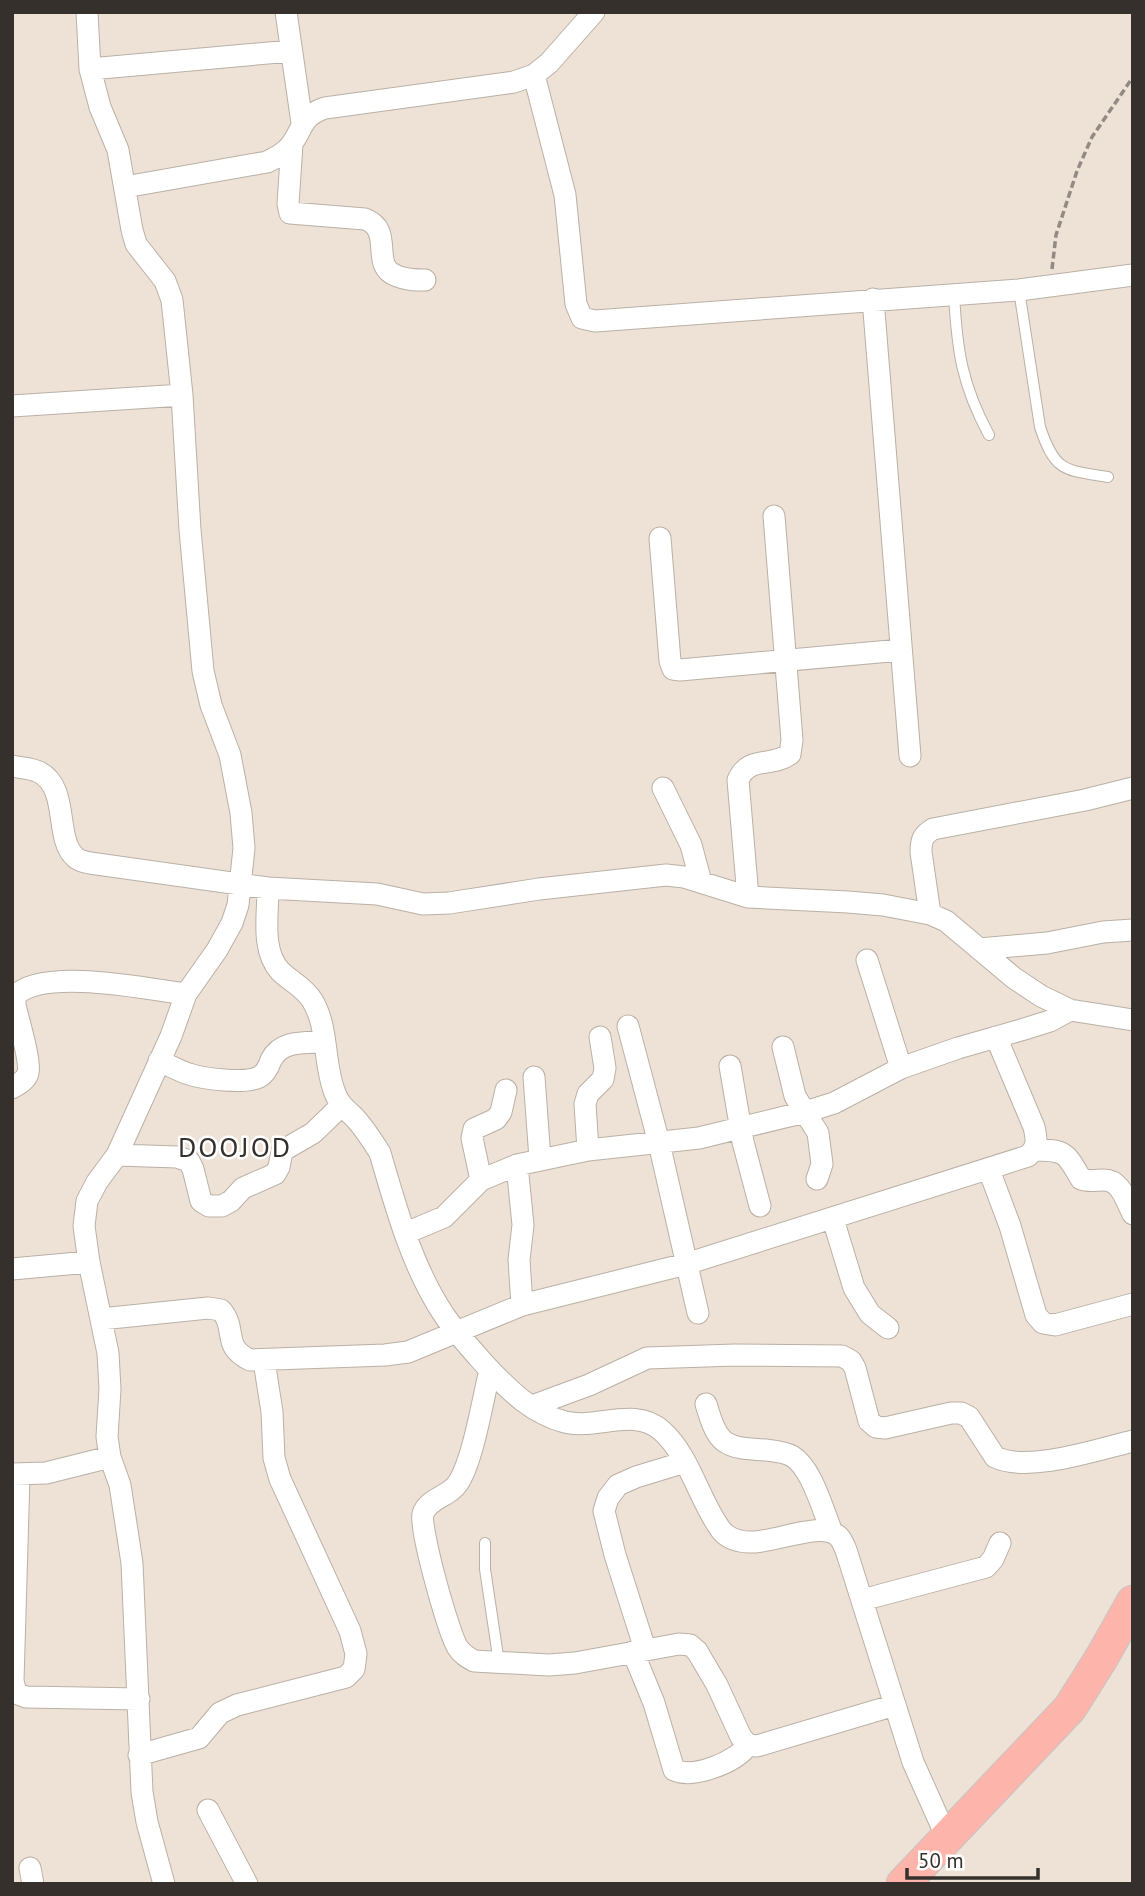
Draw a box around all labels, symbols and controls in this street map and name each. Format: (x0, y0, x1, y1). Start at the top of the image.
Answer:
district label: DOOJOD (178, 1128, 292, 1165)
scale bar (907, 1836, 1038, 1880)
text: 50 m (918, 1847, 964, 1874)

